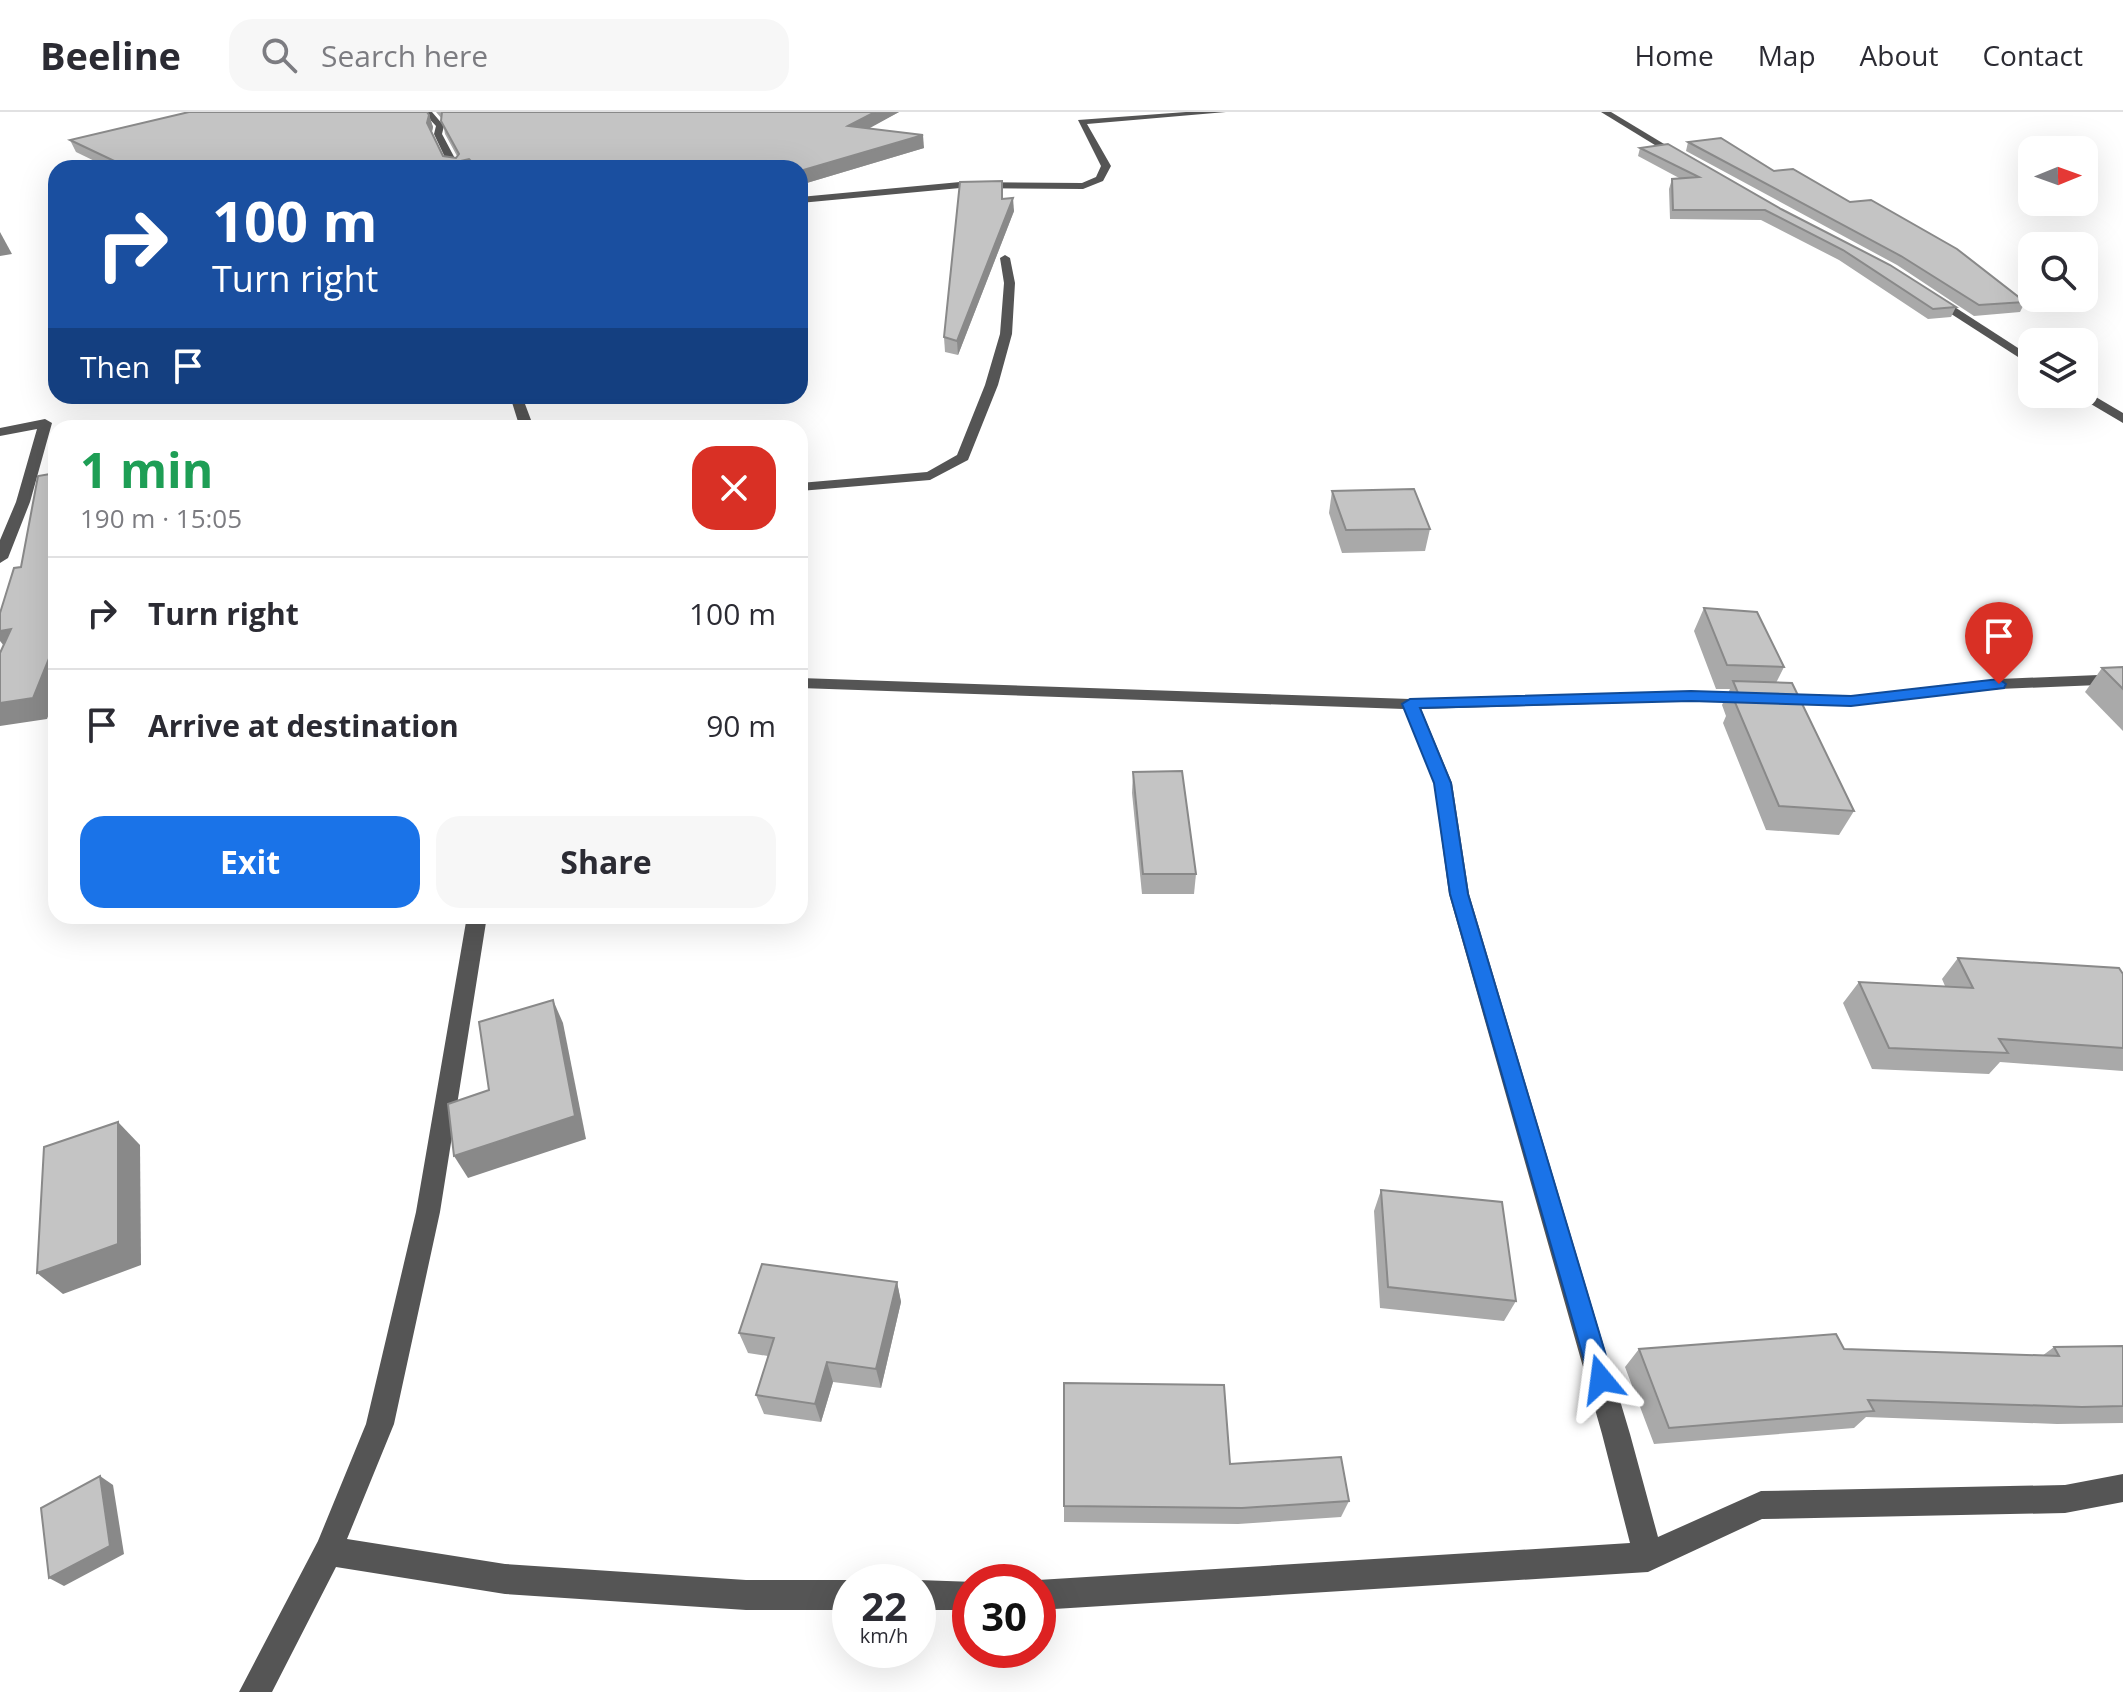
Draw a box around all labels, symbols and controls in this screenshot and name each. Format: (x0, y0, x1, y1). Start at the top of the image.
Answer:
search box (229, 19, 789, 91)
text: Beeline (40, 29, 181, 81)
icon: search (257, 33, 301, 77)
text: Search here (321, 35, 488, 76)
text: Home (1635, 36, 1714, 74)
text: Map (1758, 36, 1816, 74)
text: About (1860, 36, 1938, 74)
text: Contact (1982, 36, 2083, 74)
north arrow (2018, 136, 2098, 216)
map controls (2018, 136, 2098, 408)
text: 100 m (212, 182, 378, 258)
icon: right (80, 192, 184, 296)
button: search (2018, 232, 2098, 312)
text: Turn right (212, 254, 378, 303)
button: layers (2018, 328, 2098, 408)
icon: arrive (166, 344, 210, 388)
text: Then (80, 346, 150, 387)
text: 1 min (80, 437, 213, 502)
button: close (692, 446, 776, 530)
text: 190 m · 15:05 (80, 500, 242, 536)
icon: right (80, 591, 124, 635)
text: Turn right (148, 593, 299, 634)
text: 100 m (689, 593, 776, 634)
pin (1965, 602, 2033, 684)
icon: arrive (1977, 614, 2021, 658)
icon: arrive (80, 703, 124, 747)
text: Arrive at destination (148, 705, 459, 746)
text: 90 m (706, 705, 776, 746)
button: Exit (80, 816, 420, 908)
button: Share (436, 816, 776, 908)
position arrow (1559, 1337, 1643, 1421)
speed limit sign: 30 (952, 1564, 1056, 1668)
text: 22 (861, 1578, 907, 1633)
text: km/h (860, 1622, 908, 1649)

